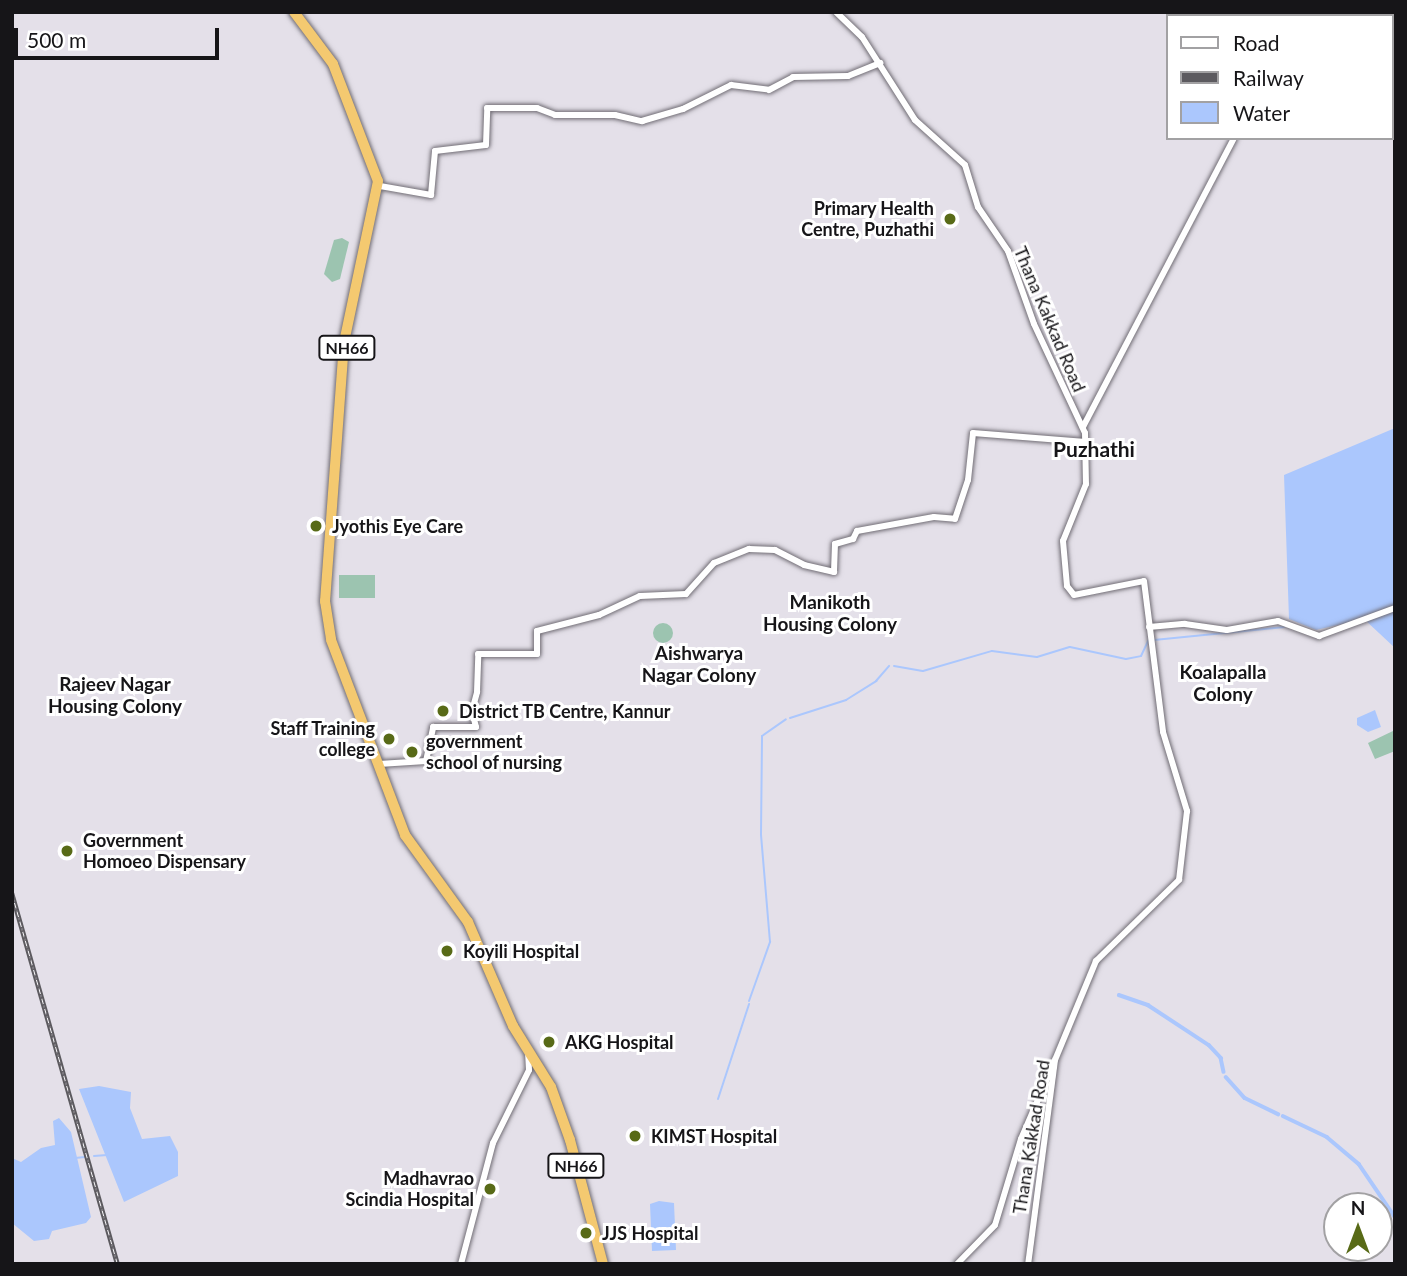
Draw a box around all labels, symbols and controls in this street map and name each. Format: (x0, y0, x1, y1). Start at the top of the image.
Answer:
scale bar (18, 14, 222, 58)
legend (1166, 14, 1393, 140)
text: 500 m (27, 27, 86, 52)
text: Road (1233, 30, 1280, 55)
text: Railway (1233, 65, 1304, 90)
text: Water (1233, 100, 1290, 125)
place label: Primary Health Centre, Puzhathi (801, 198, 934, 241)
marker: Primary Health Centre, Puzhathi (940, 209, 960, 229)
street label: Thana Kakkad Road (1010, 243, 1090, 395)
road number: NH66 (317, 336, 377, 360)
district label: Puzhathi (1053, 436, 1135, 462)
place label: Jyothis Eye Care (332, 515, 463, 537)
marker: Jyothis Eye Care (306, 516, 326, 536)
district label: Manikoth Housing Colony (763, 591, 897, 635)
district label: Aishwarya Nagar Colony (642, 642, 756, 686)
district label: Koalapalla Colony (1180, 661, 1266, 705)
district label: Rajeev Nagar Housing Colony (48, 673, 182, 717)
place label: District TB Centre, Kannur (459, 700, 671, 722)
marker: District TB Centre, Kannur (433, 701, 453, 721)
place label: Staff Training college (270, 718, 375, 760)
marker: Staff Training college (381, 731, 397, 747)
place label: government school of nursing (426, 731, 562, 774)
marker: government school of nursing (404, 744, 420, 760)
place label: Government Homoeo Dispensary (83, 830, 246, 872)
marker: Government Homoeo Dispensary (57, 841, 77, 861)
place label: Koyili Hospital (463, 940, 579, 962)
marker: Koyili Hospital (437, 941, 457, 961)
place label: AKG Hospital (565, 1031, 674, 1053)
marker: AKG Hospital (539, 1032, 559, 1052)
street label: Thana Kakkad Road (1008, 1058, 1054, 1216)
place label: KIMST Hospital (651, 1125, 778, 1147)
marker: KIMST Hospital (625, 1126, 645, 1146)
road number: NH66 (546, 1154, 606, 1178)
place label: Madhavrao Scindia Hospital (346, 1168, 474, 1210)
marker: Madhavrao Scindia Hospital (480, 1179, 500, 1199)
north arrow (1323, 1192, 1393, 1262)
text: N (1351, 1196, 1365, 1219)
place label: JJS Hospital (602, 1222, 698, 1244)
marker: JJS Hospital (576, 1223, 596, 1243)

